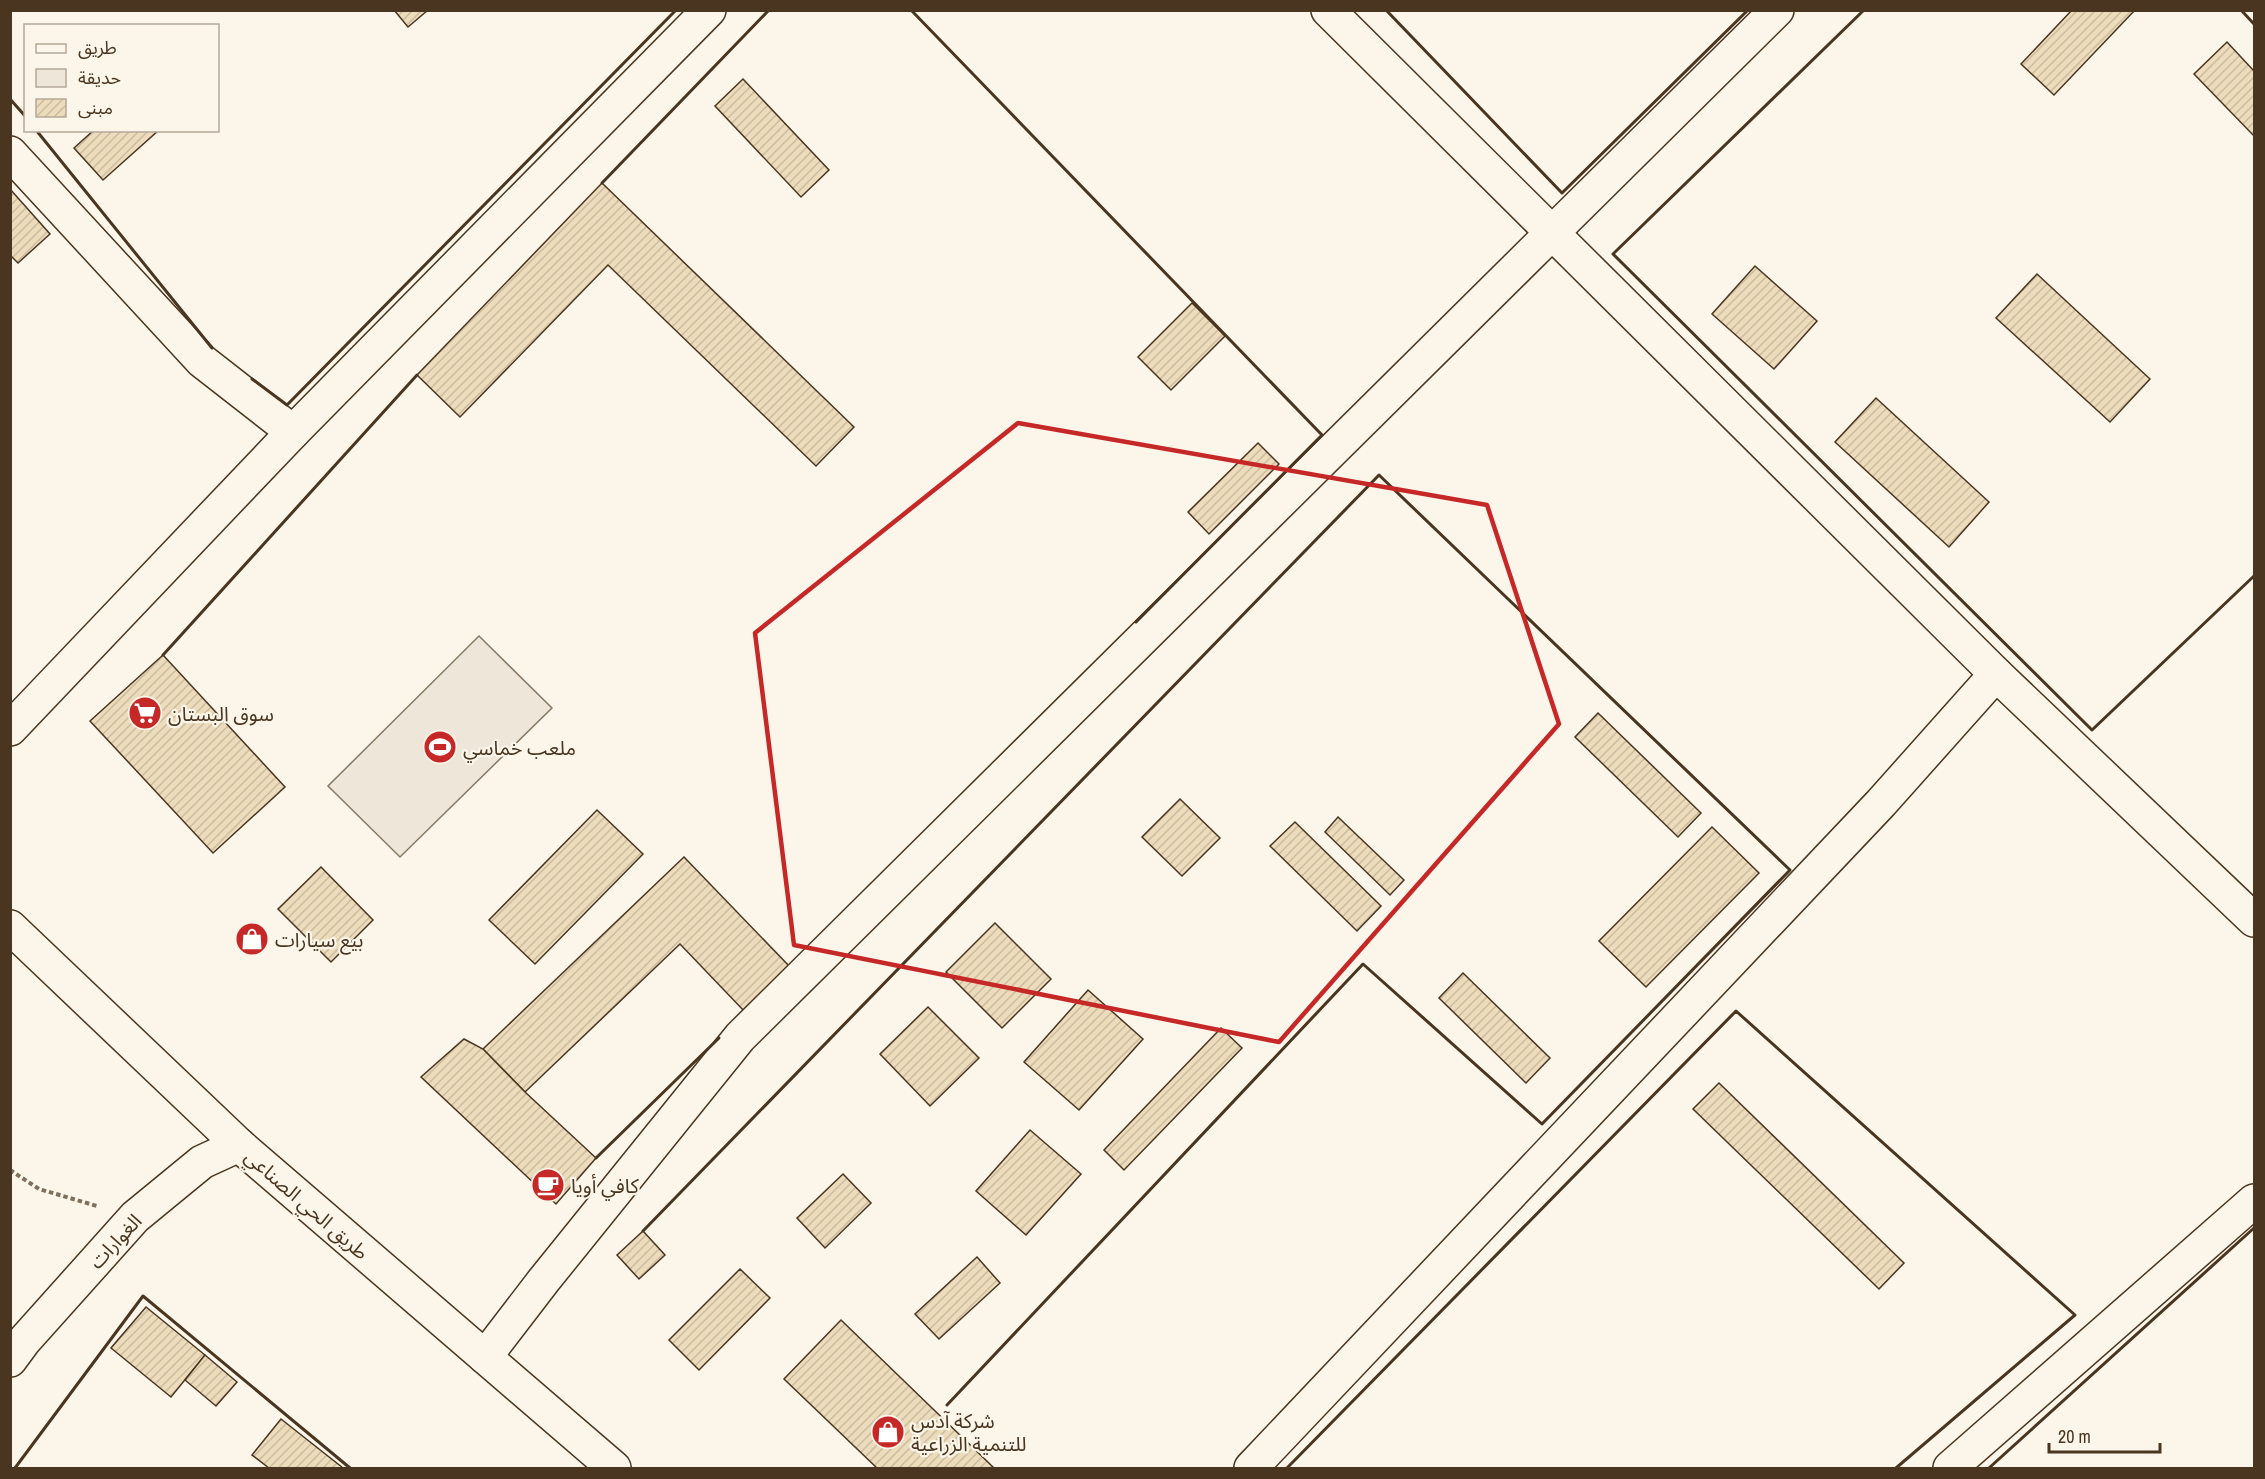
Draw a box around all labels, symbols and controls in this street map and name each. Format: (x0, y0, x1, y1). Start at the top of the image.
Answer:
legend (24, 24, 219, 132)
text: طريق (78, 35, 117, 60)
text: حديقة (78, 65, 121, 90)
text: مبنى (78, 95, 113, 120)
supermarket icon: سوق البستان (127, 695, 163, 731)
place label: سوق البستان (168, 700, 274, 727)
sports icon: ملعب خماسي (422, 729, 458, 765)
place label: ملعب خماسي (463, 734, 576, 763)
shop icon: بيع سيارات (234, 921, 270, 957)
place label: بيع سيارات (275, 926, 363, 955)
street label: طريق الحي الصناعي (238, 1143, 375, 1267)
cafe icon: كافي أويا (530, 1167, 566, 1203)
place label: كافي أويا (571, 1172, 639, 1201)
street label: الغوارات (83, 1208, 147, 1274)
place label: شركة آدس للتنمية الزراعية (911, 1407, 1027, 1457)
shop icon: شركة آدس للتنمية الزراعية (870, 1414, 906, 1450)
scale bar (2049, 1416, 2160, 1454)
text: 20 m (2058, 1424, 2091, 1449)

